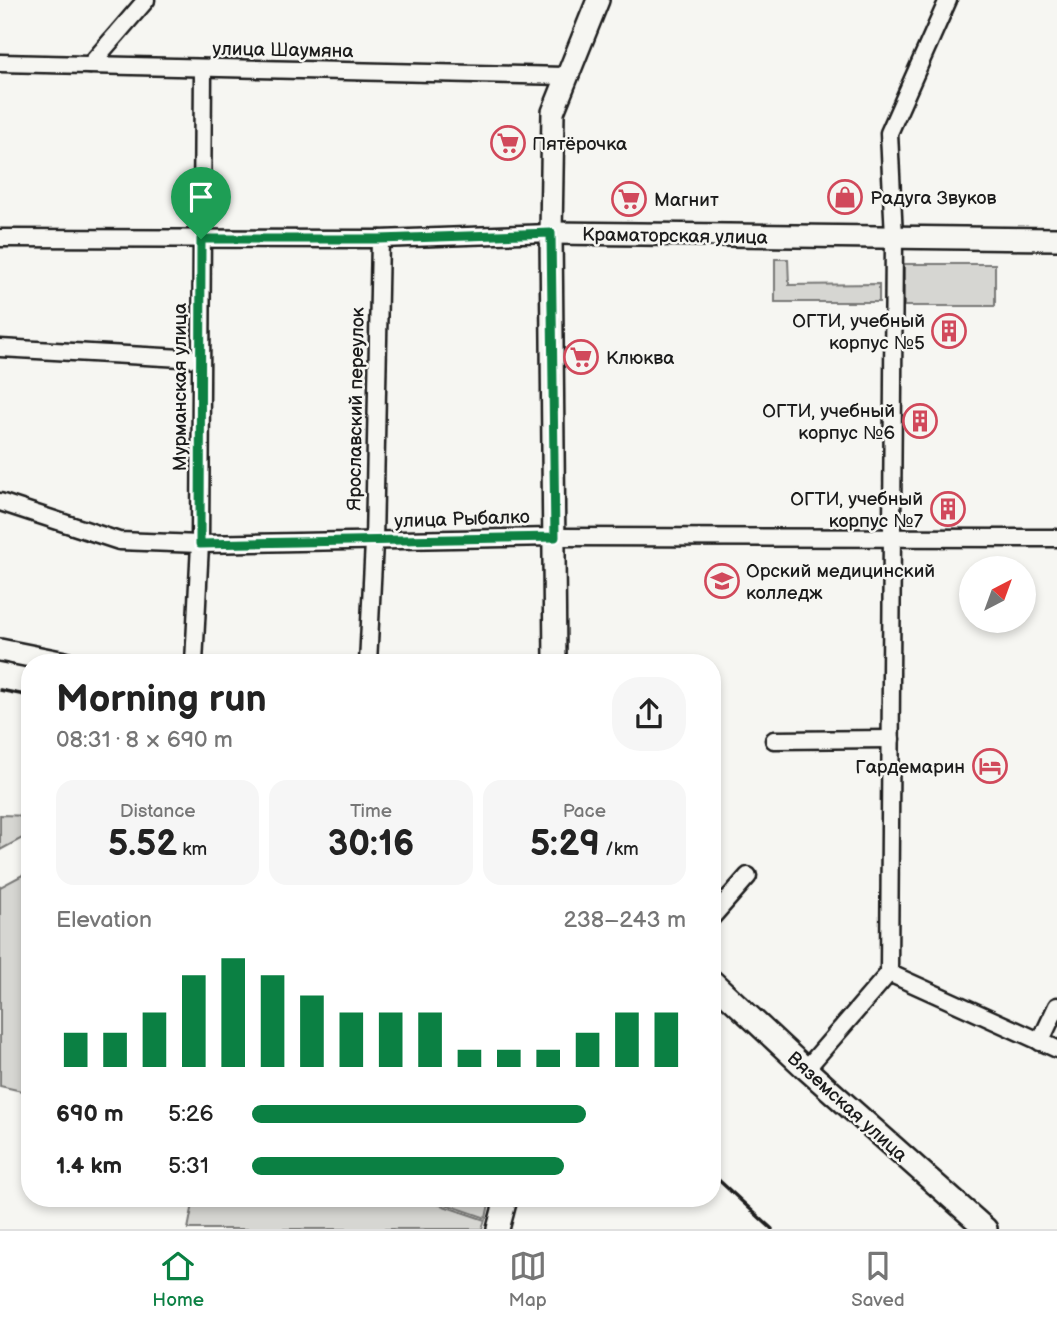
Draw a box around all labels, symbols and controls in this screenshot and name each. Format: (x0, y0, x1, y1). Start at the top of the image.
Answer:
street label: улица Шаумяна (212, 38, 354, 63)
supermarket icon: Пятёрочка (489, 124, 527, 162)
place label: Пятёрочка (532, 133, 627, 156)
pin (171, 167, 231, 239)
icon: arrive (182, 178, 220, 216)
shop icon: Радуга Звуков (826, 178, 864, 216)
supermarket icon: Магнит (610, 180, 648, 218)
place label: Радуга Звуков (870, 187, 996, 210)
place label: Магнит (654, 189, 719, 212)
street label: Краматорская улица (582, 223, 768, 250)
street label: Мурманская улица (169, 303, 192, 471)
street label: Ярославский переулок (343, 307, 370, 511)
place label: ОГТИ, учебный корпус №5 (792, 310, 925, 355)
building icon: ОГТИ, учебный корпус №5 (930, 312, 968, 350)
supermarket icon: Клюква (562, 338, 600, 376)
place label: Клюква (606, 347, 674, 370)
place label: ОГТИ, учебный корпус №6 (762, 400, 895, 445)
building icon: ОГТИ, учебный корпус №6 (901, 402, 939, 440)
place label: ОГТИ, учебный корпус №7 (790, 488, 924, 533)
building icon: ОГТИ, учебный корпус №7 (929, 490, 967, 528)
street label: улица Рыбалко (394, 506, 530, 533)
north arrow (959, 556, 1036, 634)
map controls (959, 556, 1036, 633)
place label: Орский медицинский колледж (746, 560, 935, 605)
school or university icon: Орский медицинский колледж (703, 562, 741, 600)
text: Morning run (56, 677, 267, 722)
button: share (612, 677, 686, 751)
text: 08:31 · 8 × 690 m (56, 726, 233, 754)
hotel icon: Гардемарин (971, 747, 1009, 785)
place label: Гардемарин (855, 756, 965, 779)
text: Distance (120, 800, 196, 823)
text: Time (350, 800, 392, 823)
text: Pace (563, 800, 606, 823)
text: 5.52 (108, 823, 177, 866)
text: 30:16 (328, 823, 414, 866)
text: 5:29 (530, 823, 600, 866)
text: km (177, 838, 207, 861)
text: /km (600, 838, 639, 861)
text: Elevation (56, 906, 152, 934)
text: 238–243 m (564, 906, 686, 934)
street label: Вяземская улица (782, 1047, 912, 1167)
text: 690 m (56, 1100, 124, 1128)
text: 5:26 (168, 1100, 213, 1128)
text: 1.4 km (56, 1152, 122, 1180)
text: 5:31 (168, 1152, 209, 1180)
tab: Home (152, 1247, 204, 1312)
tab: Map (509, 1247, 547, 1312)
tab: Saved (851, 1247, 905, 1312)

